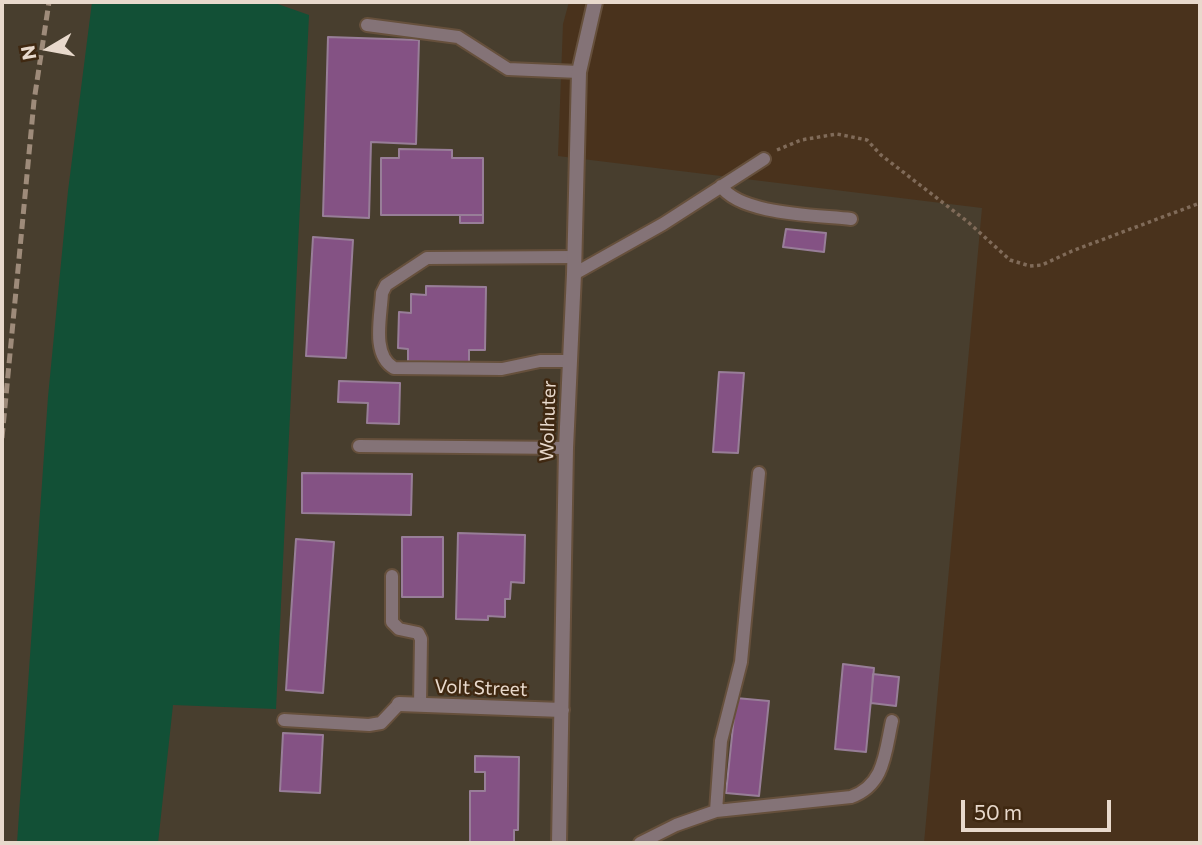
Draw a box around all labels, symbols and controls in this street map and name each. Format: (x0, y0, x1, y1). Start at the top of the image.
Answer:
north arrow (14, 14, 84, 84)
text: N (15, 44, 40, 62)
street label: Wolhuter (535, 380, 561, 462)
street label: Volt Street (434, 675, 528, 701)
scale bar (964, 786, 1114, 830)
text: 50 m (974, 799, 1022, 824)

